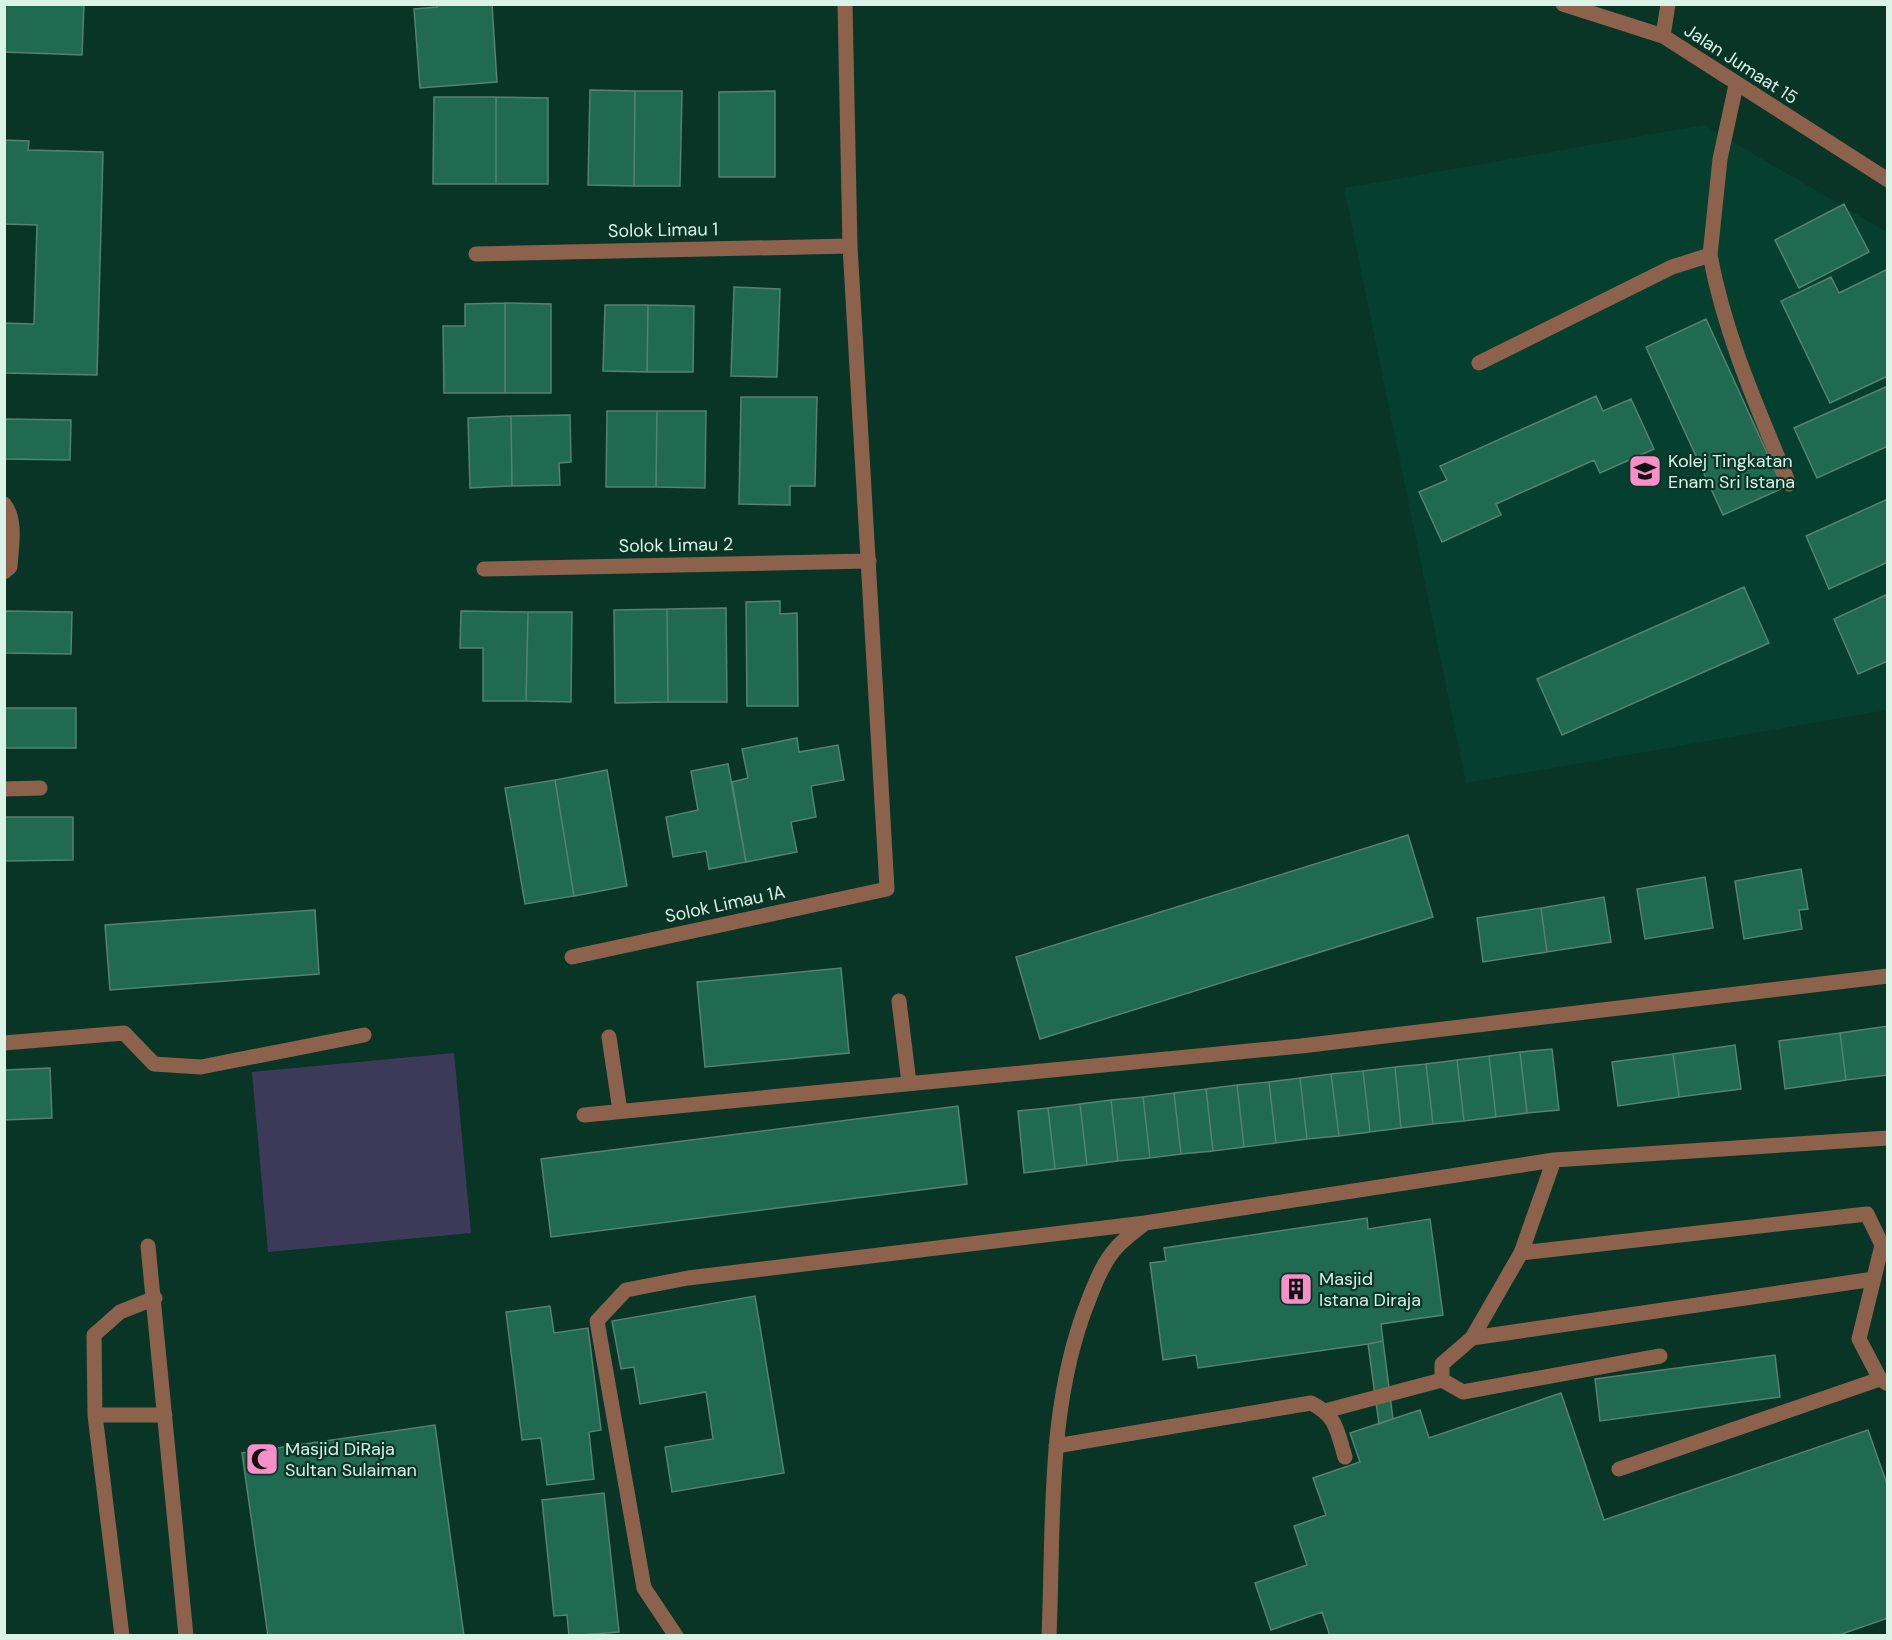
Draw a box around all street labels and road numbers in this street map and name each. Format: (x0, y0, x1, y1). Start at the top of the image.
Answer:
street label: Jalan Jumaat 15 (1680, 18, 1802, 110)
street label: Solok Limau 1 (608, 217, 718, 243)
street label: Solok Limau 2 (618, 532, 734, 558)
street label: Solok Limau 1A (663, 880, 787, 928)

